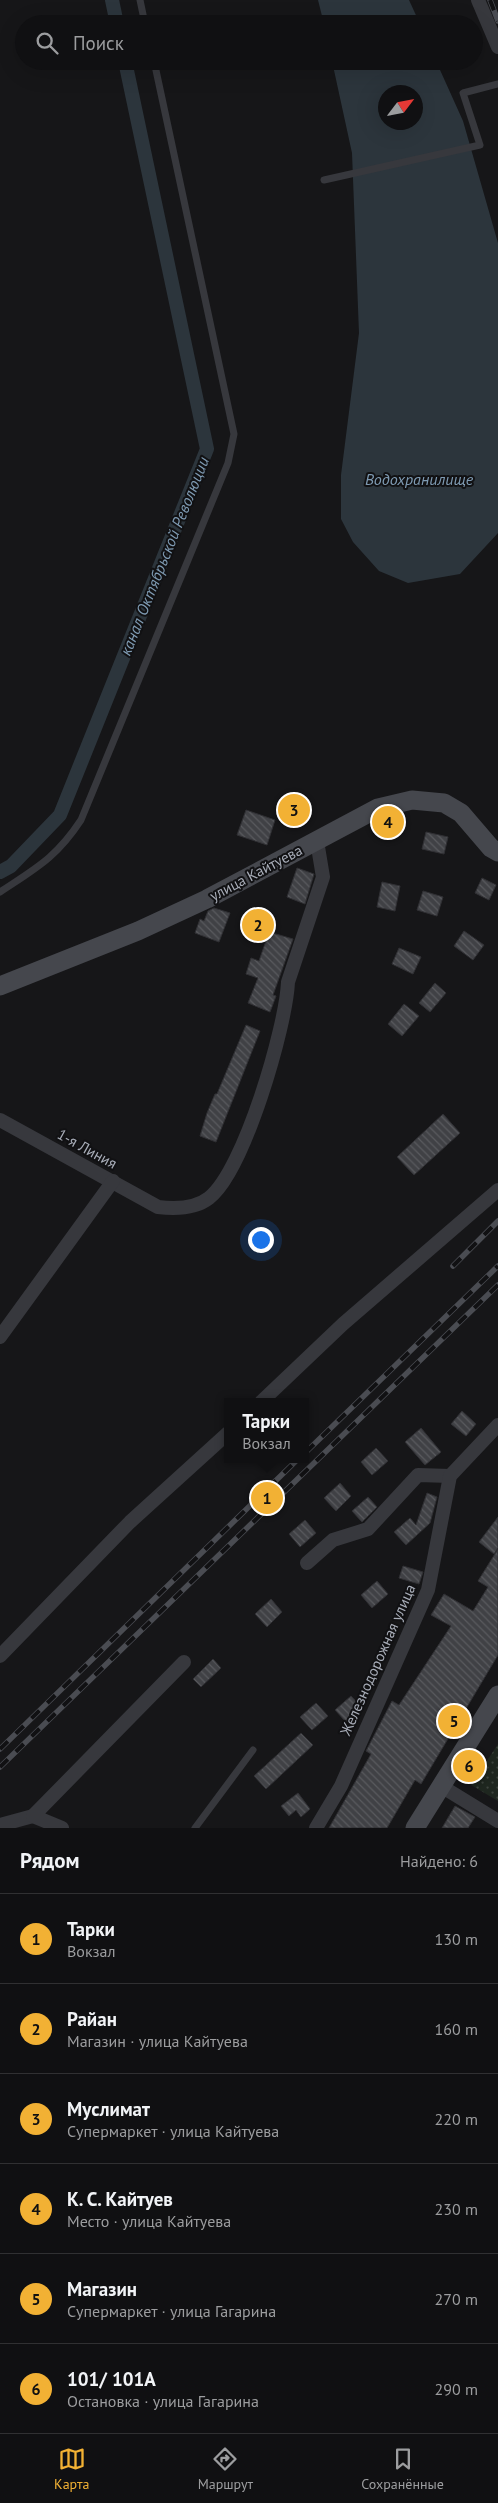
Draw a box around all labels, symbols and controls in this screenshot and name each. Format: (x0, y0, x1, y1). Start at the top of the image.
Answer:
search box (15, 15, 483, 70)
icon: search (33, 29, 61, 57)
text: Поиск (73, 31, 124, 55)
north arrow (378, 85, 423, 130)
water label: канал Октябрьской Революции (115, 454, 213, 658)
water label: Водохранилище (365, 469, 474, 489)
pin: 3 (278, 791, 310, 829)
pin: 4 (372, 803, 404, 841)
street label: улица Кайтуева (206, 840, 305, 905)
pin: 2 (242, 906, 274, 944)
street label: 1-я Линия (54, 1124, 121, 1173)
your location (248, 1227, 274, 1253)
popup (224, 1398, 309, 1463)
text: Тарки (242, 1409, 290, 1433)
text: Вокзал (242, 1433, 291, 1453)
pin: 1 (251, 1479, 283, 1517)
street label: Железнодорожная улица (335, 1581, 420, 1739)
pin: 5 (438, 1702, 470, 1740)
pin: 6 (453, 1747, 485, 1785)
text: Рядом (20, 1847, 79, 1874)
text: Найдено: 6 (400, 1851, 478, 1871)
text: Тарки (67, 1917, 115, 1941)
text: 1 (31, 1929, 41, 1949)
text: 130 m (435, 1929, 478, 1949)
text: Вокзал (67, 1941, 116, 1961)
text: Райан (67, 2007, 117, 2031)
text: 2 (31, 2019, 41, 2039)
text: 160 m (435, 2019, 478, 2039)
text: Магазин · улица Кайтуева (67, 2031, 248, 2051)
text: Муслимат (67, 2097, 150, 2121)
text: 3 (31, 2109, 41, 2129)
text: 220 m (435, 2109, 478, 2129)
text: Супермаркет · улица Кайтуева (67, 2121, 279, 2141)
text: К. С. Кайтуев (67, 2187, 173, 2211)
text: 4 (31, 2199, 41, 2219)
text: 230 m (435, 2199, 478, 2219)
text: Место · улица Кайтуева (67, 2211, 231, 2231)
text: Магазин (67, 2277, 137, 2301)
text: 5 (31, 2289, 41, 2309)
text: 270 m (435, 2289, 478, 2309)
text: Супермаркет · улица Гагарина (67, 2301, 276, 2321)
text: 101/ 101А (67, 2367, 156, 2391)
text: 6 (31, 2379, 41, 2399)
text: 290 m (435, 2379, 478, 2399)
text: Остановка · улица Гагарина (67, 2391, 259, 2411)
tab: Карта (54, 2445, 89, 2493)
tab: Маршрут (198, 2445, 253, 2493)
tab: Сохранённые (361, 2445, 444, 2493)

